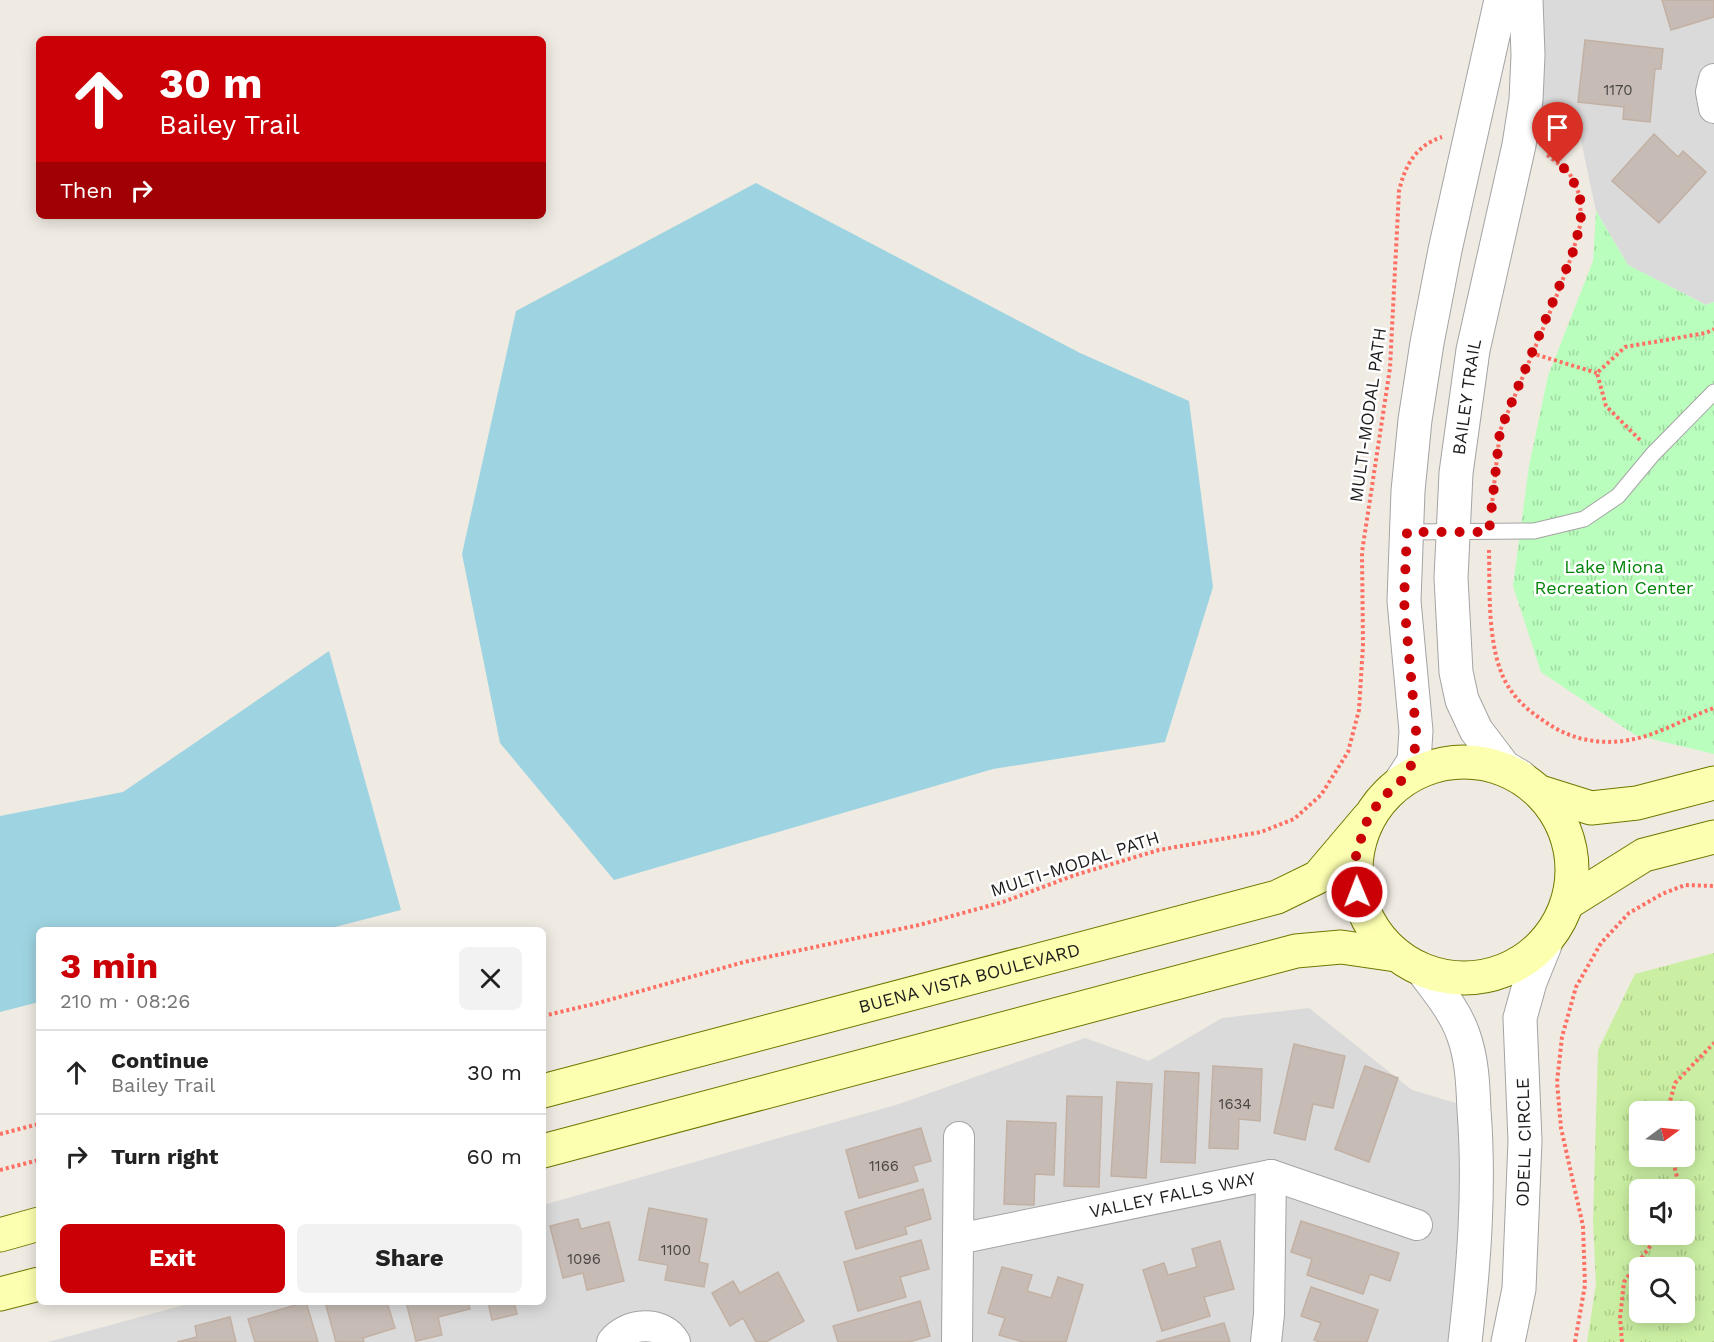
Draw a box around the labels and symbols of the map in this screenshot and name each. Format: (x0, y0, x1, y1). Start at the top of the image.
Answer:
house number: 1170 (1603, 81, 1633, 99)
pin (1532, 102, 1583, 164)
street label: MULTI-MODAL PATH (1345, 326, 1390, 504)
street label: BAILEY TRAIL (1448, 336, 1485, 456)
park label: Lake Miona Recreation Center (1535, 556, 1693, 598)
street label: MULTI-MODAL PATH (988, 826, 1162, 901)
position arrow (1325, 860, 1389, 924)
street label: BUENA VISTA BOULEVARD (856, 939, 1082, 1017)
street label: ODELL CIRCLE (1511, 1077, 1535, 1207)
house number: 1634 (1219, 1095, 1251, 1113)
north arrow (1629, 1101, 1695, 1167)
house number: 1166 (869, 1157, 899, 1175)
street label: VALLEY FALLS WAY (1087, 1167, 1258, 1222)
house number: 1100 (661, 1241, 691, 1259)
house number: 1096 (567, 1250, 601, 1268)

